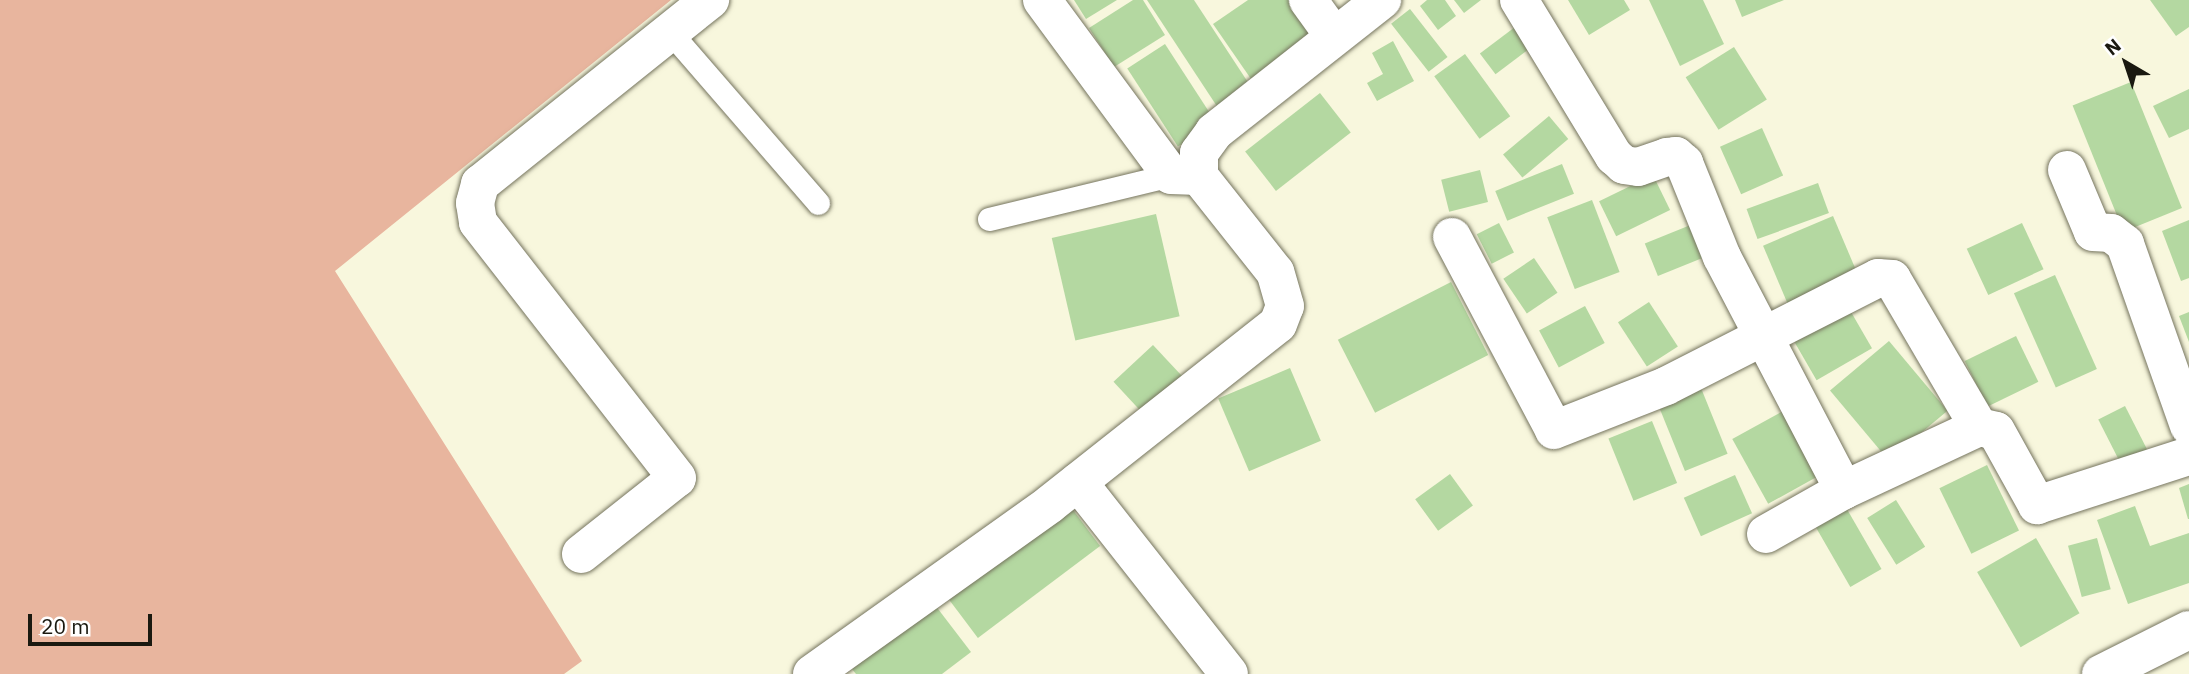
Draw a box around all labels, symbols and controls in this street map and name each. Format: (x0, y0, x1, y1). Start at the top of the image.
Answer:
north arrow (2091, 28, 2161, 98)
text: N (2100, 33, 2126, 60)
scale bar (32, 600, 156, 644)
text: 20 m (41, 612, 90, 640)

